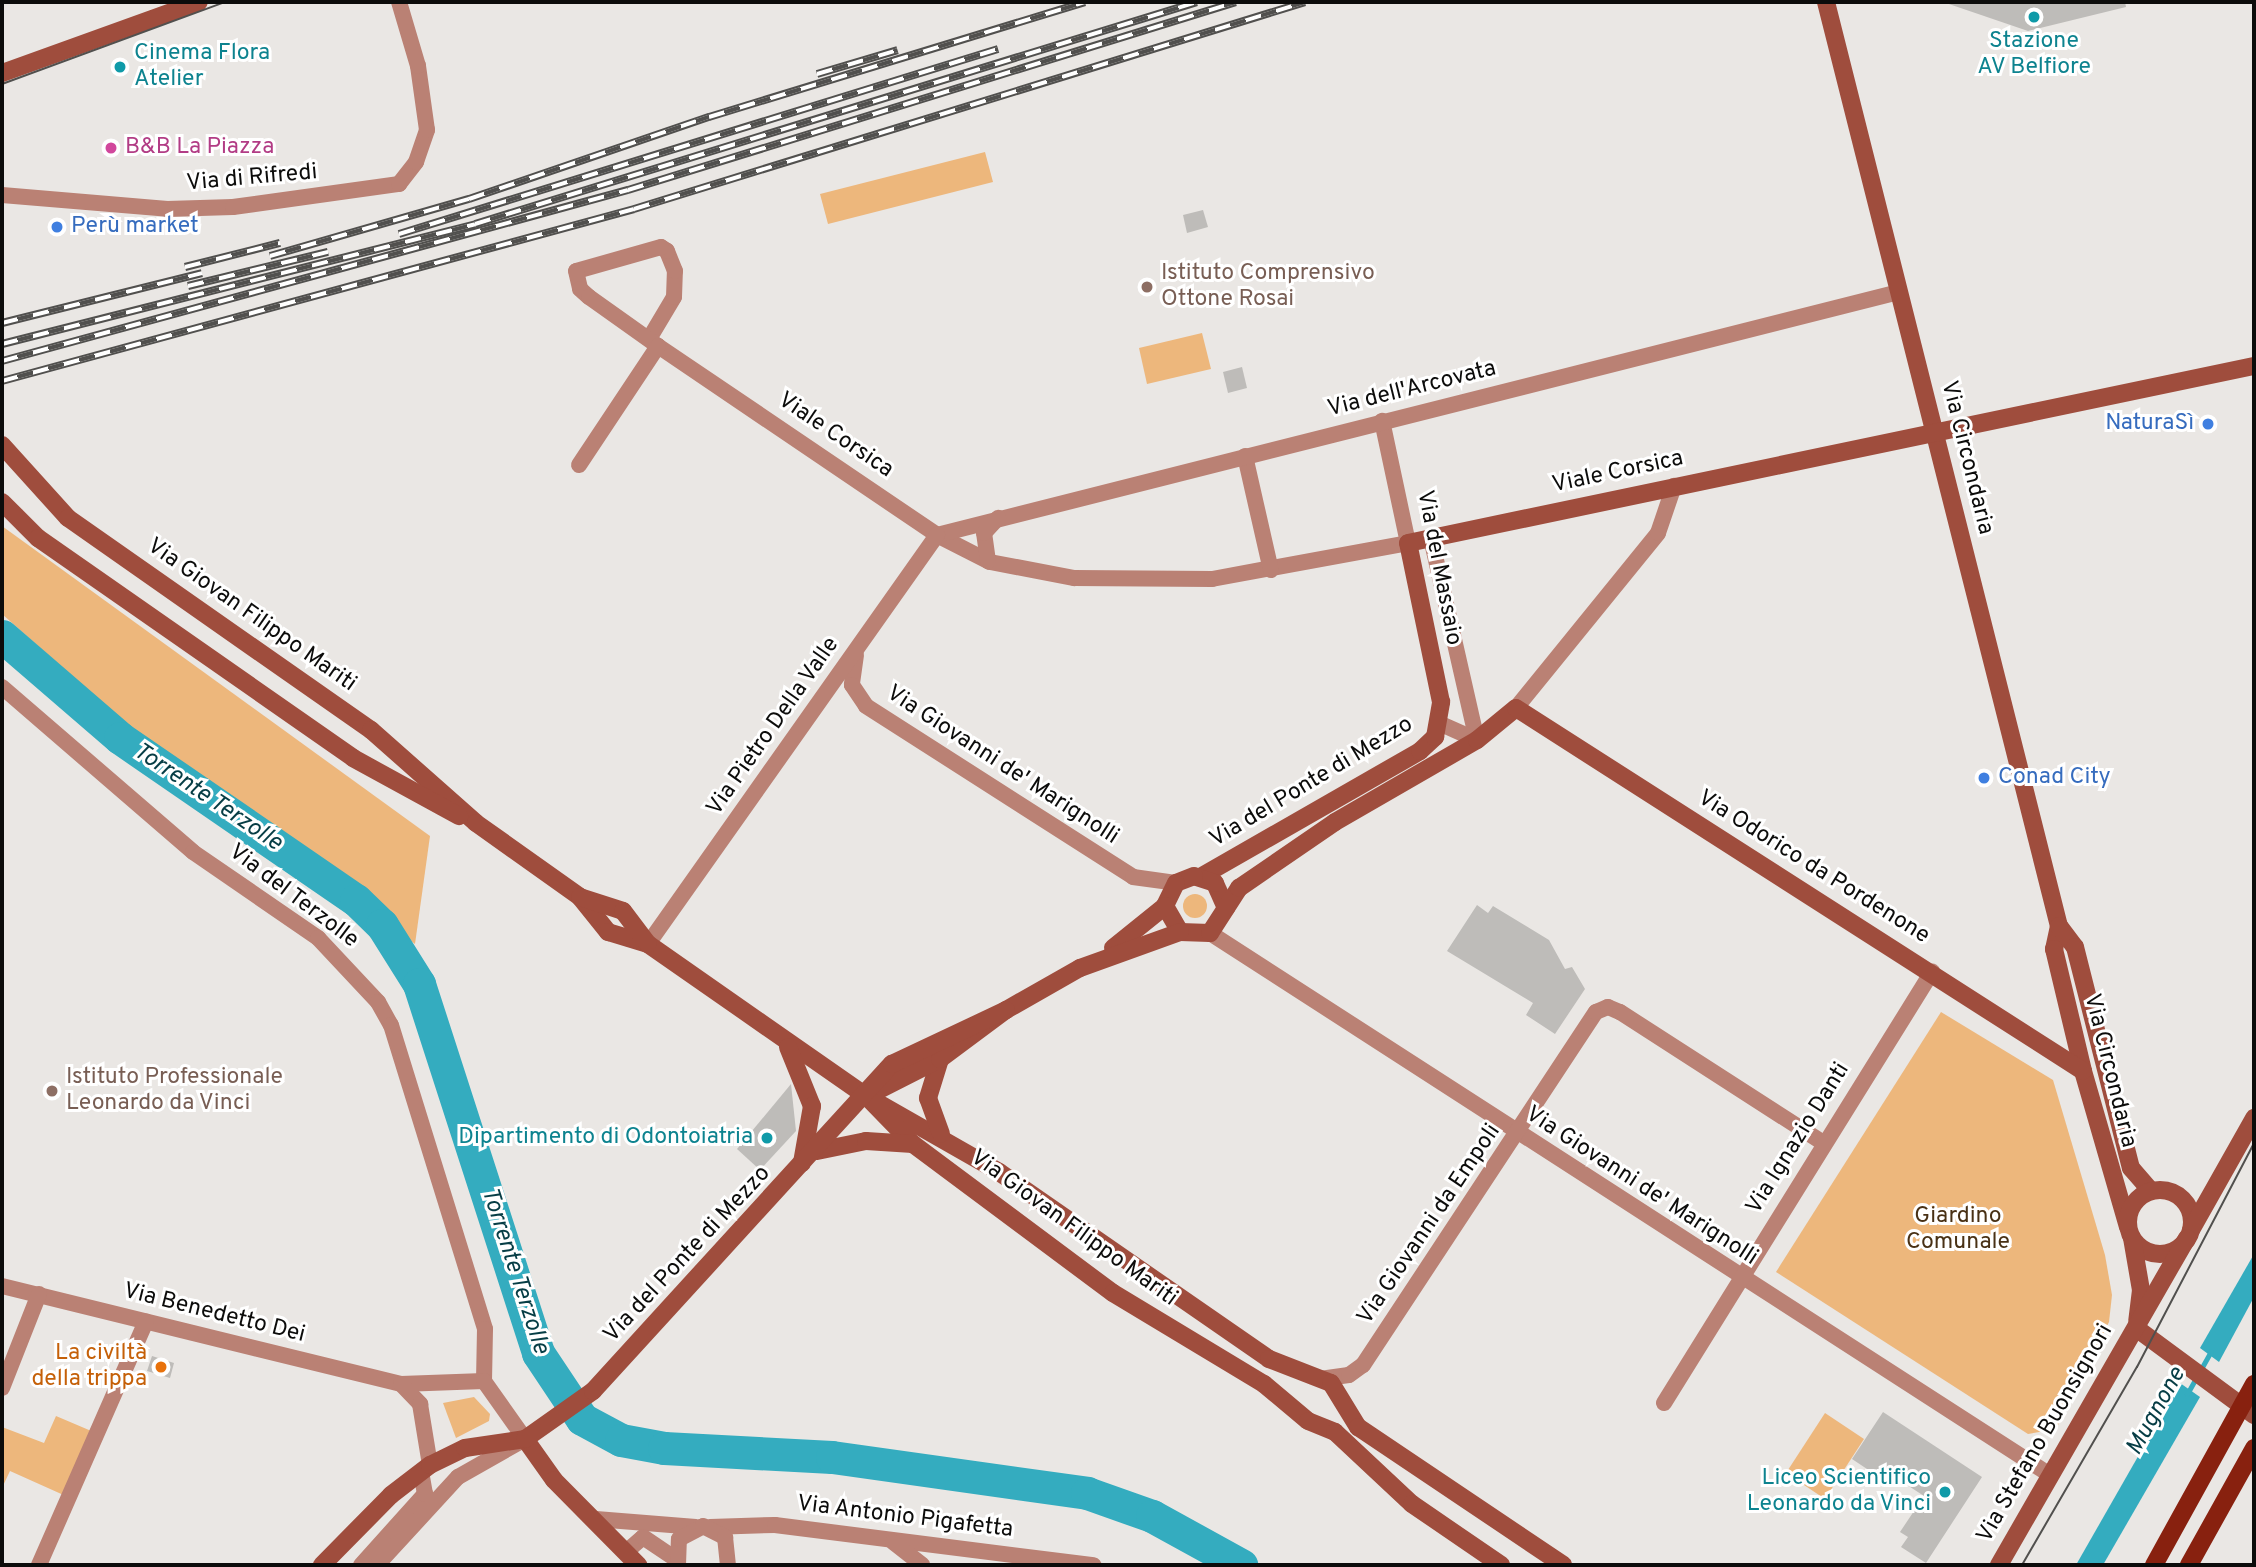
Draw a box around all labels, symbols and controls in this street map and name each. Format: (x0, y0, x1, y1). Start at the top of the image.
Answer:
marker: Stazione AV Belfiore (2026, 9, 2042, 25)
place label: Stazione AV Belfiore (1977, 28, 2091, 82)
place label: Cinema Flora Atelier (134, 40, 270, 94)
marker: Cinema Flora Atelier (112, 59, 128, 75)
place label: B&B La Piazza (125, 134, 274, 162)
marker: B&B La Piazza (103, 140, 119, 156)
street label: Via di Rifredi (185, 160, 319, 198)
place label: Perù market (71, 213, 199, 241)
marker: Perù market (49, 219, 65, 235)
place label: Istituto Comprensivo Ottone Rosai (1161, 260, 1375, 314)
marker: Istituto Comprensivo Ottone Rosai (1139, 279, 1155, 295)
street label: Via dell'Arcovata (1325, 356, 1499, 424)
street label: Via Circondaria (1934, 378, 1998, 538)
street label: Viale Corsica (772, 387, 898, 485)
place label: NaturaSì (2105, 410, 2194, 438)
marker: NaturaSì (2200, 416, 2216, 432)
street label: Viale Corsica (1550, 446, 1686, 500)
street label: Via del Massaio (1409, 488, 1467, 648)
street label: Via Giovan Filippo Mariti (141, 533, 361, 699)
street label: Via Pietro Della Valle (702, 632, 846, 822)
street label: Via Giovanni de' Marignolli (881, 680, 1123, 852)
street label: Via del Ponte di Mezzo (1206, 711, 1418, 855)
water label: Torrente Terzolle (127, 737, 287, 859)
place label: Conad City (1998, 764, 2111, 792)
marker: Conad City (1976, 770, 1992, 786)
street label: Via Odorico da Pordenone (1692, 785, 1934, 951)
street label: Via del Terzolle (222, 839, 364, 955)
street label: Via Circondaria (2077, 991, 2141, 1151)
street label: Via Ignazio Danti (1741, 1058, 1857, 1220)
place label: Istituto Professionale Leonardo da Vinci (66, 1064, 283, 1118)
marker: Istituto Professionale Leonardo da Vinci (44, 1083, 60, 1099)
street label: Via Giovanni de' Marignolli (1520, 1101, 1762, 1273)
street label: Via Giovanni da Empoli (1353, 1120, 1507, 1330)
place label: Dipartimento di Odontoiatria (458, 1124, 753, 1152)
marker: Dipartimento di Odontoiatria (759, 1130, 775, 1146)
street label: Via Giovan Filippo Mariti (964, 1145, 1182, 1313)
street label: Via del Ponte di Mezzo (599, 1161, 777, 1349)
water label: Torrente Terzolle (473, 1184, 555, 1358)
park label: Giardino Comunale (1906, 1203, 2010, 1257)
street label: Via Benedetto Dei (120, 1278, 308, 1350)
street label: Via Stefano Buonsignori (1972, 1320, 2120, 1548)
place label: La civiltà della trippa (31, 1340, 147, 1394)
marker: La civiltà della trippa (153, 1359, 169, 1375)
water label: Mugnone (2121, 1363, 2193, 1461)
place label: Liceo Scientifico Leonardo da Vinci (1746, 1465, 1931, 1519)
marker: Liceo Scientifico Leonardo da Vinci (1937, 1484, 1953, 1500)
street label: Via Antonio Pigafetta (795, 1491, 1015, 1545)

